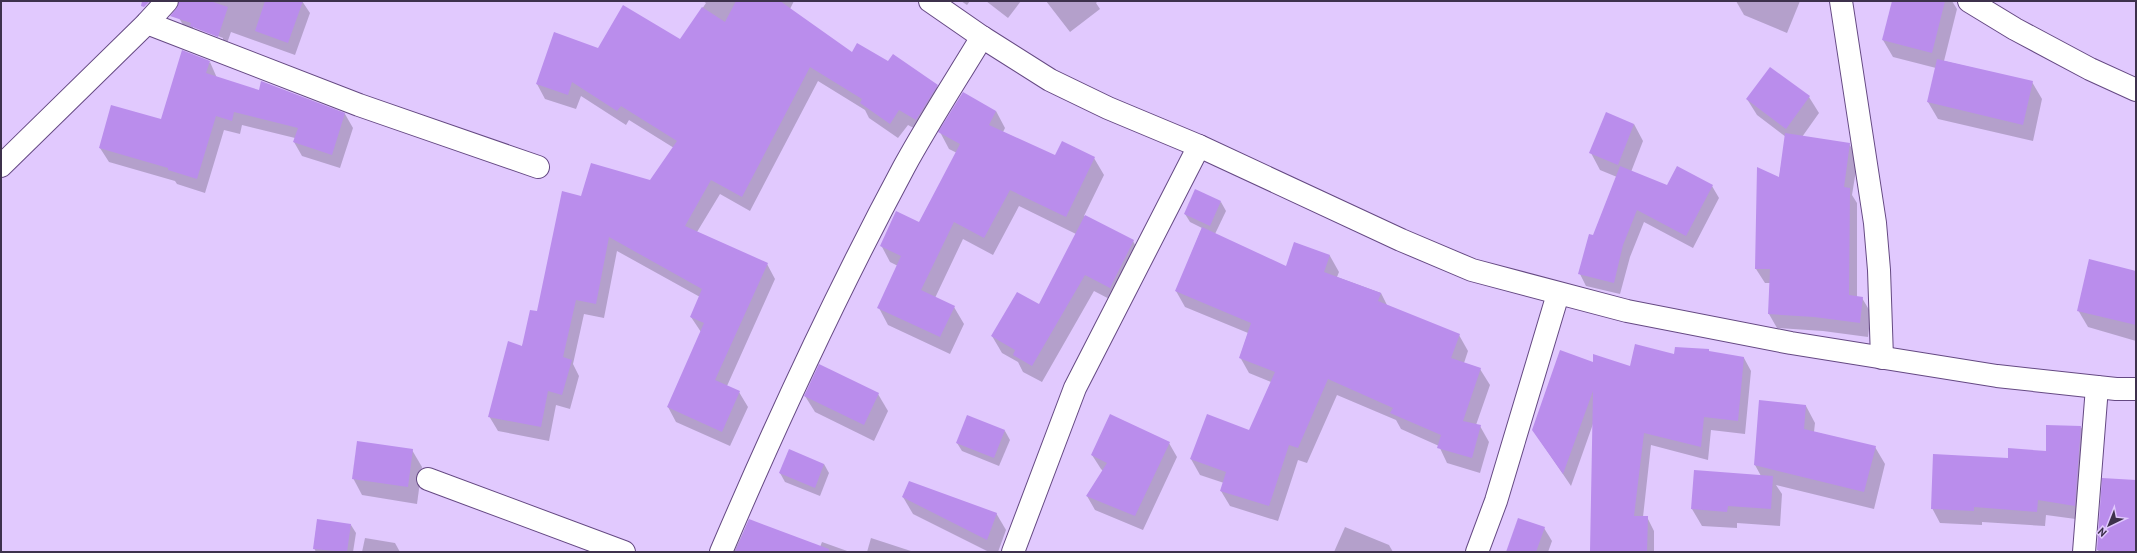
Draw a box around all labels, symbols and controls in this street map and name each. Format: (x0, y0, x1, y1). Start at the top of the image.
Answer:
north arrow (2089, 505, 2129, 545)
text: N (2095, 525, 2110, 540)

